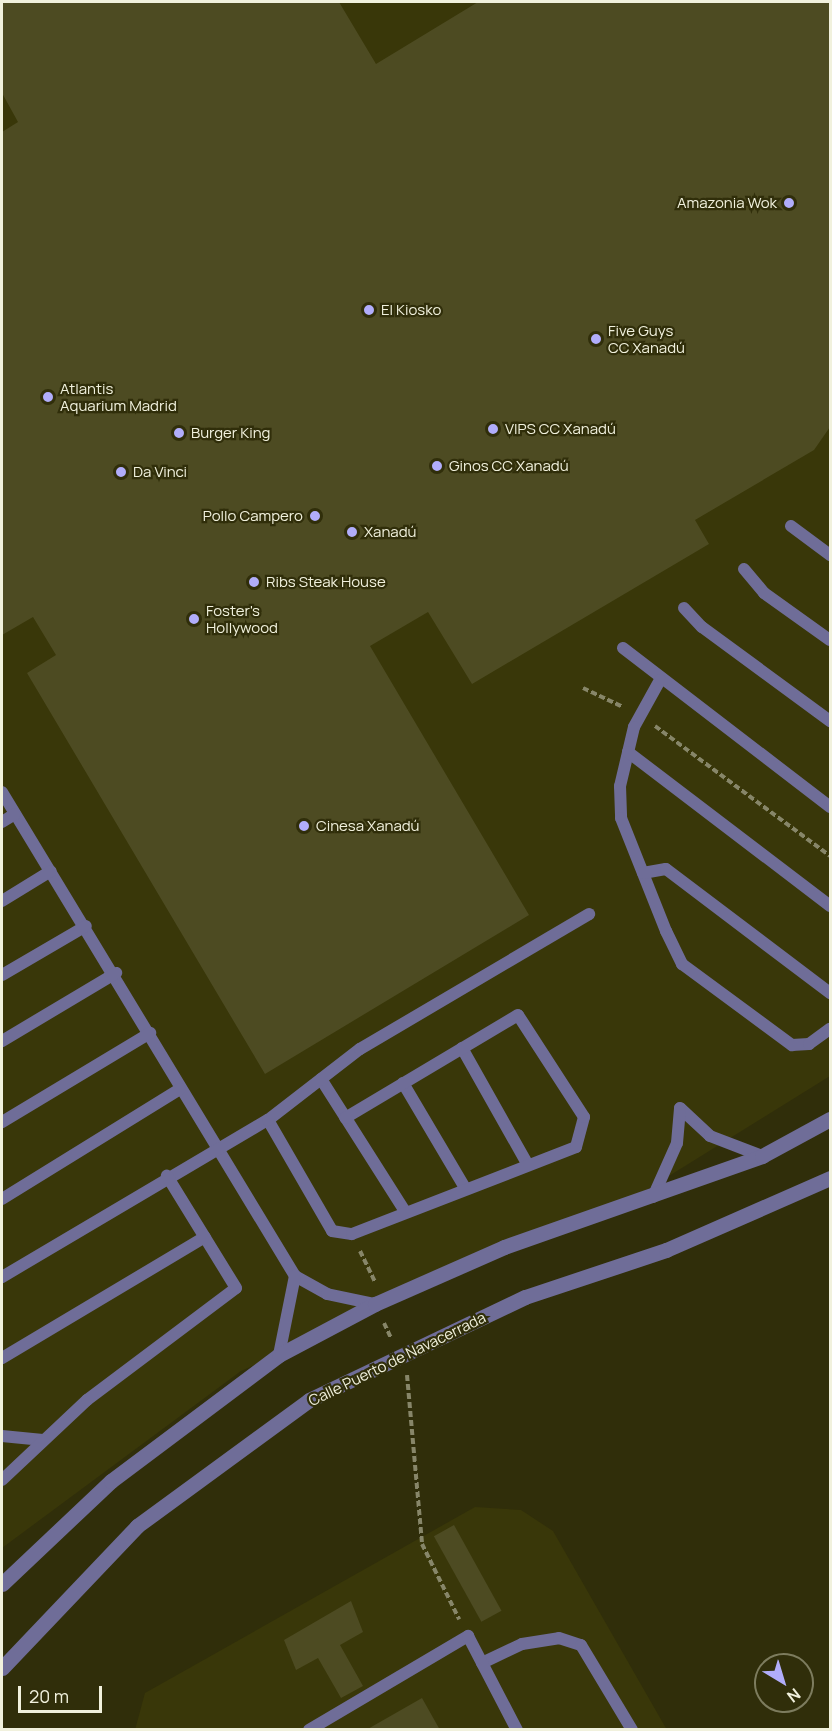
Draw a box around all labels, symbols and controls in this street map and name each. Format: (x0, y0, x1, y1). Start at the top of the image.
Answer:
place label: Amazonia Wok (677, 194, 777, 212)
marker: Amazonia Wok (782, 196, 796, 210)
place label: El Kiosko (381, 301, 441, 319)
marker: El Kiosko (362, 303, 376, 317)
place label: Five Guys CC Xanadú (608, 321, 685, 356)
marker: Five Guys CC Xanadú (589, 332, 603, 346)
place label: Atlantis Aquarium Madrid (60, 379, 177, 414)
marker: Atlantis Aquarium Madrid (41, 390, 55, 404)
place label: VIPS CC Xanadú (505, 420, 616, 438)
marker: VIPS CC Xanadú (486, 422, 500, 436)
place label: Burger King (191, 424, 270, 442)
marker: Burger King (172, 426, 186, 440)
place label: Ginos CC Xanadú (449, 457, 569, 475)
marker: Ginos CC Xanadú (430, 459, 444, 473)
place label: Da Vinci (133, 463, 187, 481)
marker: Da Vinci (114, 465, 128, 479)
place label: Pollo Campero (203, 507, 303, 525)
marker: Pollo Campero (308, 509, 322, 523)
place label: Xanadú (364, 523, 416, 541)
marker: Xanadú (345, 525, 359, 539)
place label: Ribs Steak House (266, 573, 386, 591)
marker: Ribs Steak House (247, 575, 261, 589)
place label: Foster's Hollywood (206, 601, 278, 636)
marker: Foster's Hollywood (187, 612, 201, 626)
place label: Cinesa Xanadú (316, 817, 420, 835)
marker: Cinesa Xanadú (297, 819, 311, 833)
street label: Calle Puerto de Navacerrada (305, 1308, 489, 1410)
north arrow (754, 1653, 814, 1713)
scale bar (21, 1674, 105, 1712)
text: N (783, 1683, 805, 1708)
text: 20 m (29, 1684, 69, 1708)

